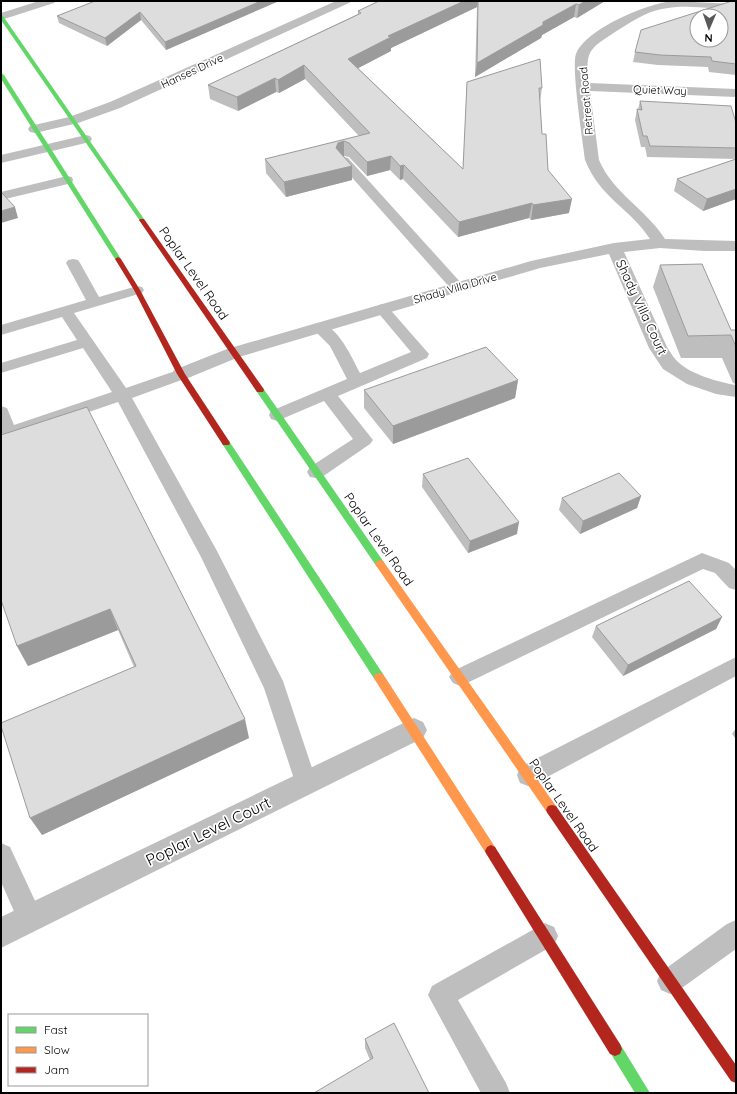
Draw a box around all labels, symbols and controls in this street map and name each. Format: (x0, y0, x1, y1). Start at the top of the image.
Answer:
north arrow (689, 8, 729, 48)
text: N (704, 31, 713, 45)
street label: Hanses Drive (159, 51, 225, 91)
street label: Retreat Road (576, 66, 596, 136)
street label: Quiet Way (633, 82, 687, 98)
street label: Poplar Level Road (156, 223, 232, 323)
street label: Shady Villa Court (613, 257, 671, 357)
street label: Shady Villa Drive (412, 269, 498, 307)
street label: Poplar Level Road (341, 489, 417, 589)
street label: Poplar Level Road (526, 755, 602, 855)
street label: Poplar Level Court (142, 792, 274, 870)
legend (8, 1014, 148, 1086)
text: Fast (44, 1022, 68, 1037)
text: Slow (44, 1042, 70, 1057)
text: Jam (44, 1062, 69, 1077)

